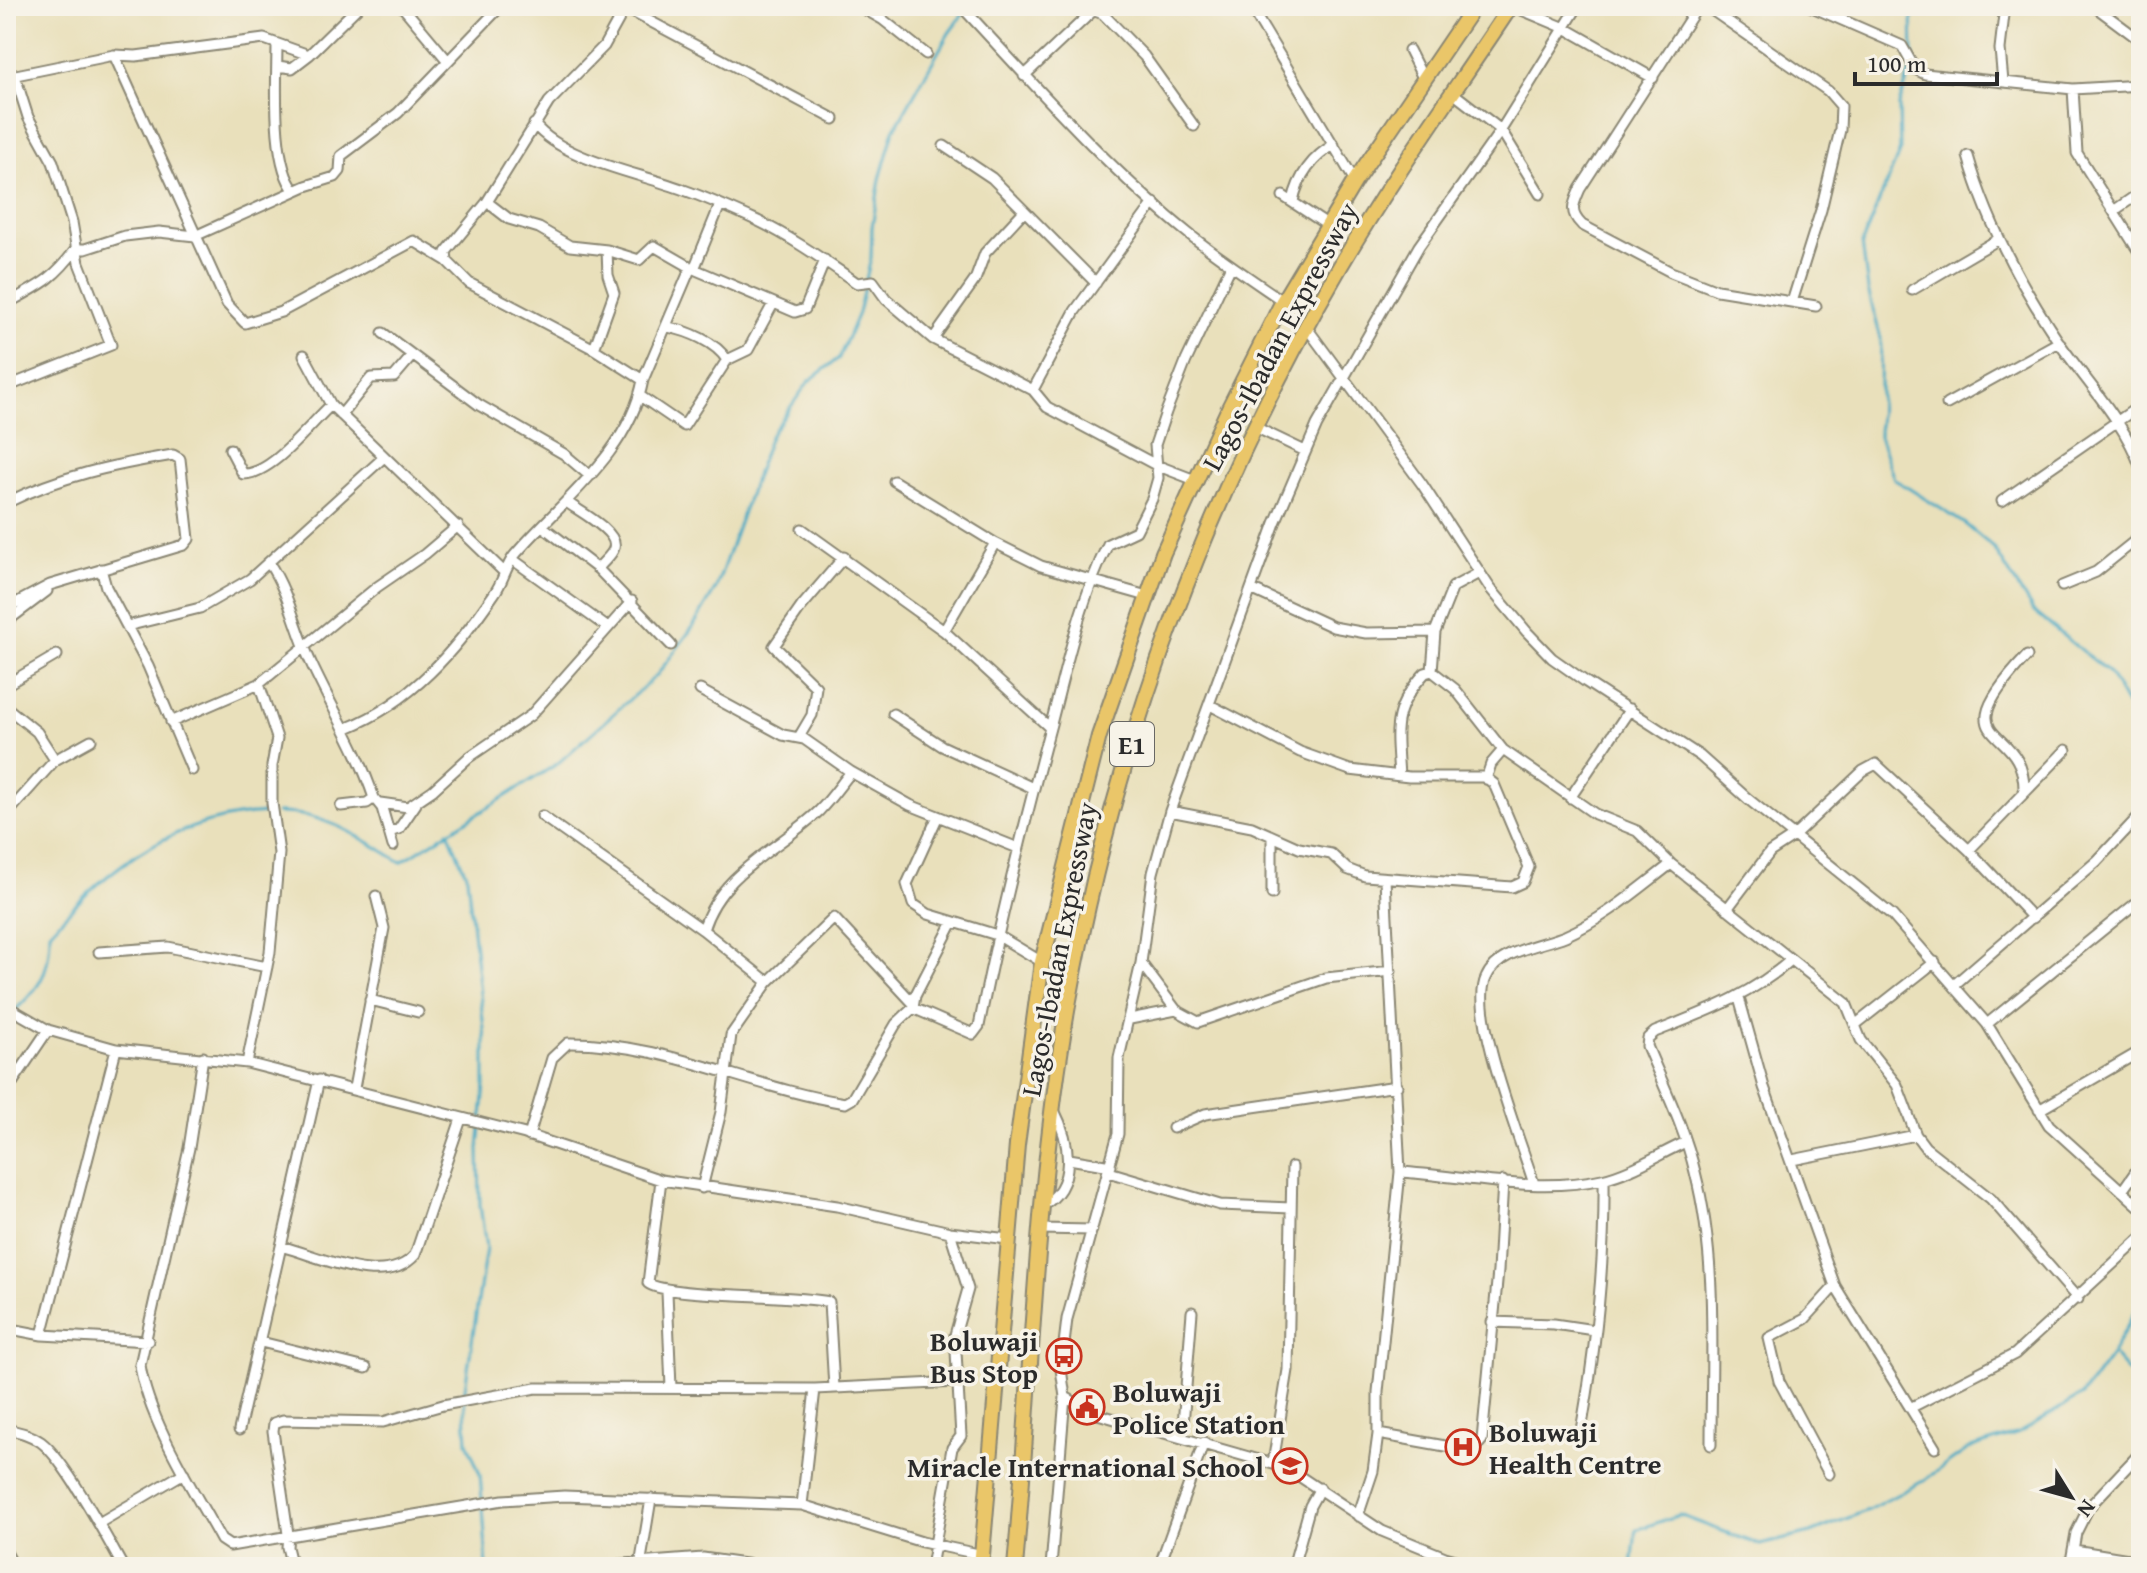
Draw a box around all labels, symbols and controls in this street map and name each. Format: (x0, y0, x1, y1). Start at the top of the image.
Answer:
scale bar (1855, 36, 1997, 86)
text: 100 m (1867, 46, 1927, 81)
street label: Lagos-Ibadan Expressway (1191, 194, 1367, 478)
road number: E1 (1110, 722, 1154, 766)
street label: Lagos-Ibadan Expressway (1009, 798, 1107, 1100)
place label: Boluwaji Bus Stop (930, 1320, 1038, 1393)
bus stop icon: Boluwaji Bus Stop (1045, 1337, 1083, 1375)
place label: Boluwaji Police Station (1113, 1371, 1285, 1444)
public building icon: Boluwaji Police Station (1068, 1388, 1106, 1426)
place label: Boluwaji Health Centre (1489, 1411, 1661, 1484)
hospital icon: Boluwaji Health Centre (1444, 1428, 1482, 1466)
place label: Miracle International School (907, 1446, 1264, 1487)
school or university icon: Miracle International School (1271, 1447, 1309, 1485)
north arrow (2031, 1457, 2111, 1537)
text: N (2070, 1494, 2104, 1525)

